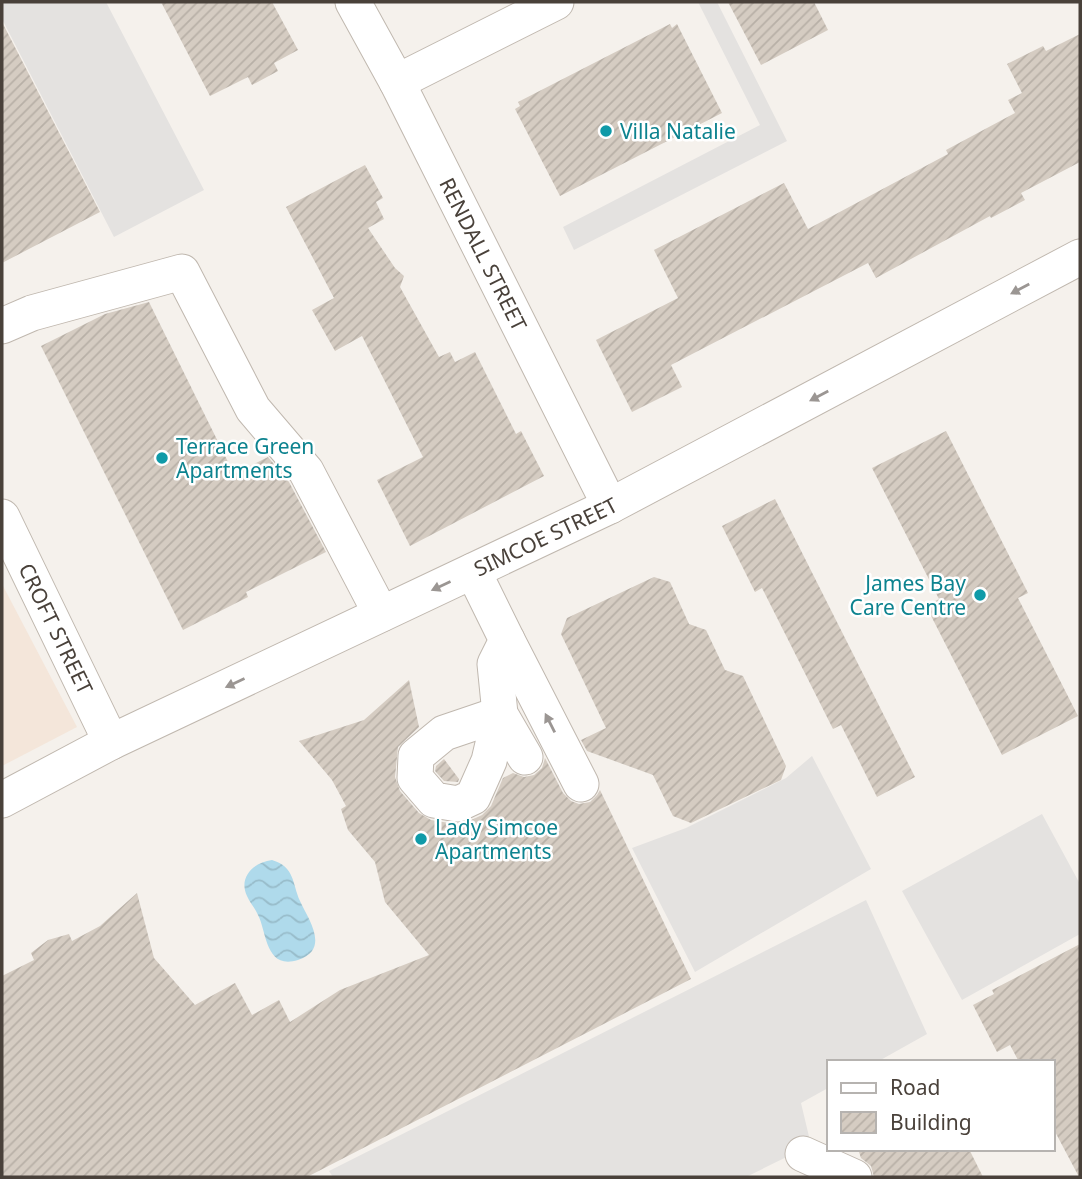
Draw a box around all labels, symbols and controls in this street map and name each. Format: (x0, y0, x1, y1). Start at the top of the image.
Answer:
place label: Villa Natalie (620, 117, 736, 145)
marker: Villa Natalie (598, 123, 614, 139)
street label: RENDALL STREET (433, 173, 534, 336)
one-way arrow (1010, 284, 1030, 295)
one-way arrow (809, 390, 829, 401)
place label: Terrace Green Apartments (176, 432, 314, 484)
marker: Terrace Green Apartments (154, 450, 170, 466)
street label: SIMCOE STREET (469, 491, 622, 582)
street label: CROFT STREET (12, 559, 100, 699)
place label: James Bay Care Centre (850, 569, 966, 621)
one-way arrow (431, 580, 451, 592)
marker: James Bay Care Centre (972, 587, 988, 603)
one-way arrow (225, 678, 245, 689)
one-way arrow (544, 713, 556, 733)
place label: Lady Simcoe Apartments (435, 813, 558, 865)
marker: Lady Simcoe Apartments (413, 831, 429, 847)
legend (827, 1060, 1054, 1151)
text: Road (890, 1073, 940, 1101)
text: Building (890, 1108, 972, 1136)

